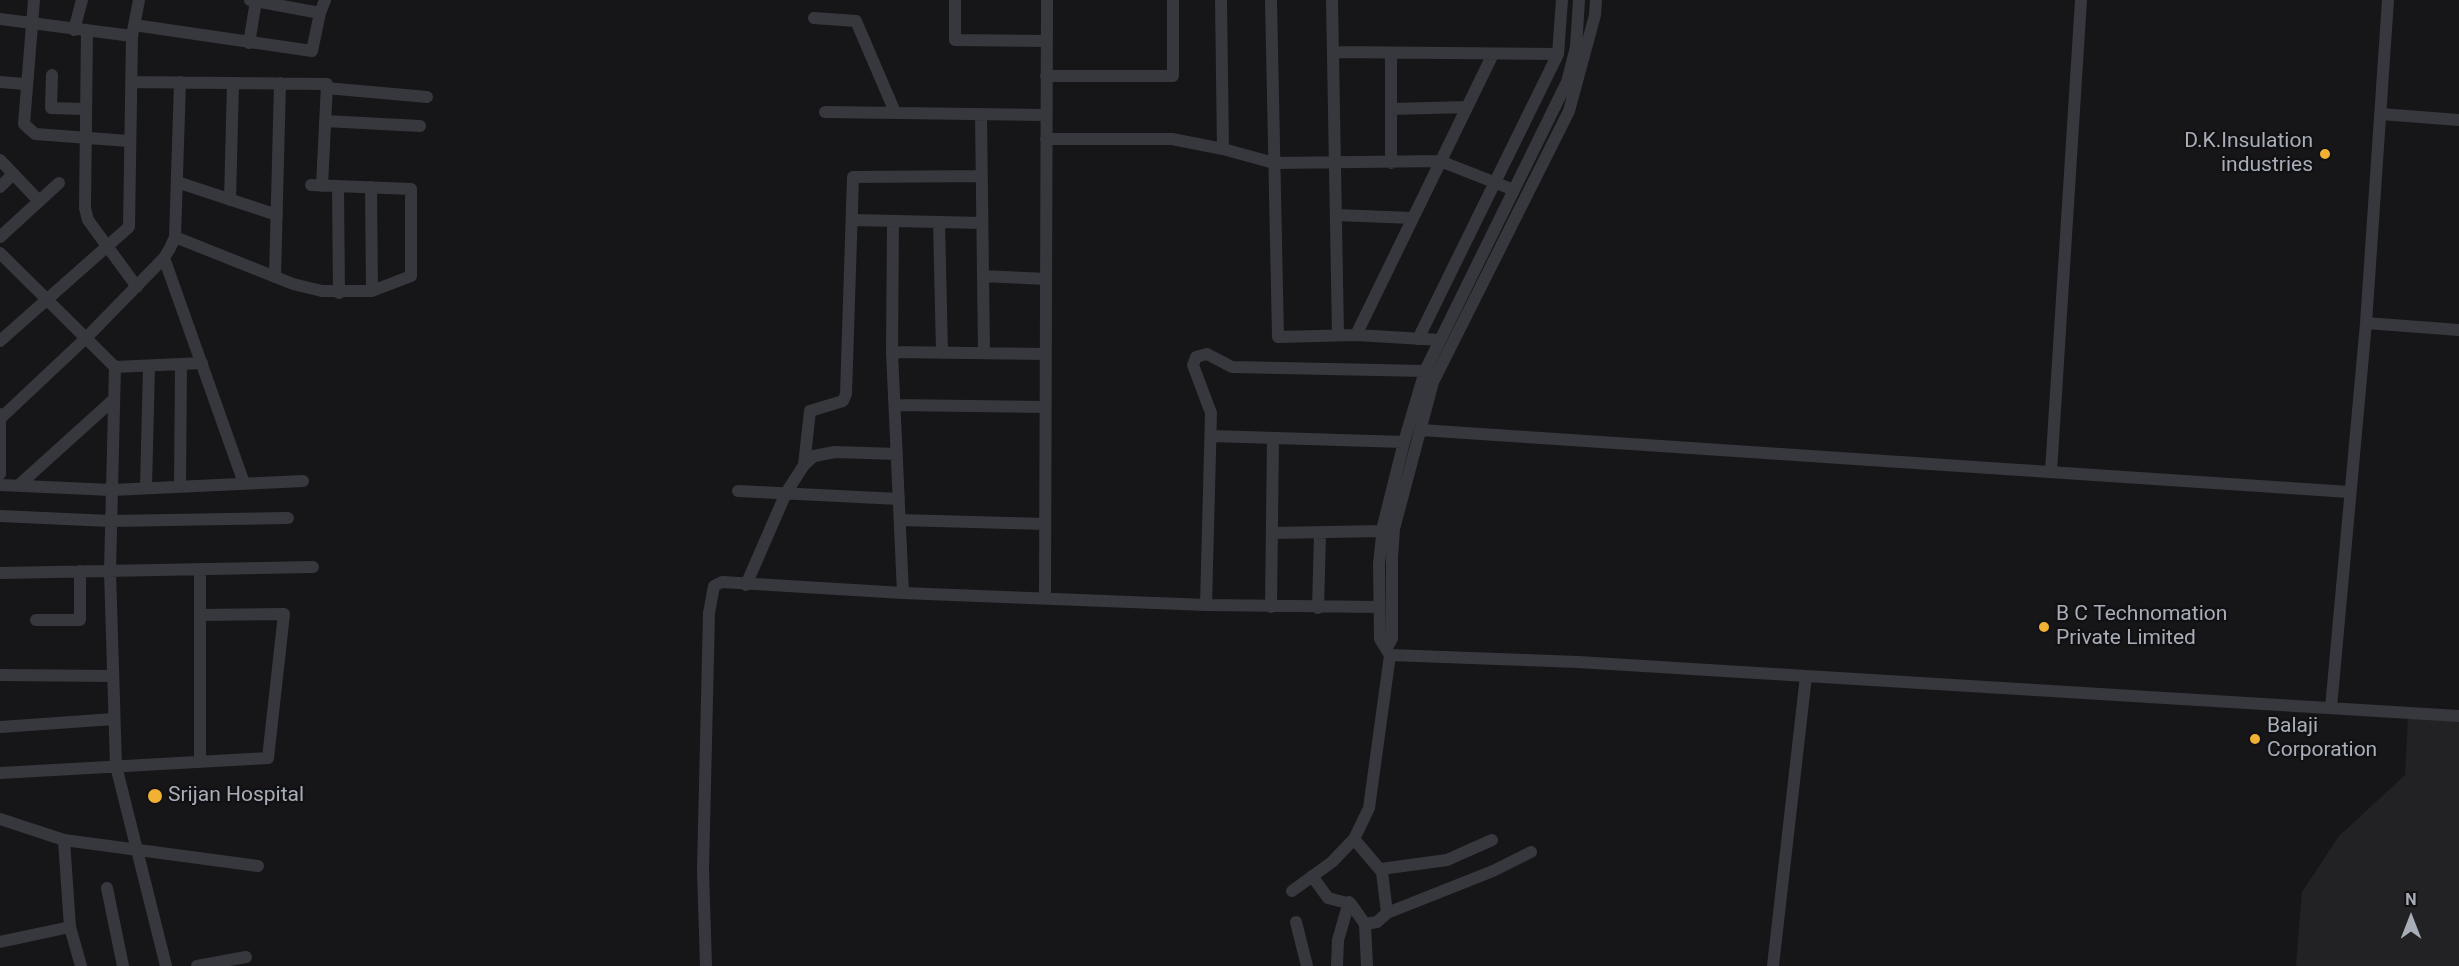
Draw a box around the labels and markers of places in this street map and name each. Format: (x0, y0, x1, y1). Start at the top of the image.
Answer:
place label: D.K.Insulation industries (2184, 129, 2313, 179)
marker: D.K.Insulation industries (2318, 147, 2332, 161)
place label: B C Technomation Private Limited (2056, 602, 2227, 652)
marker: B C Technomation Private Limited (2037, 620, 2051, 634)
place label: Balaji Corporation (2267, 714, 2377, 764)
marker: Balaji Corporation (2248, 732, 2262, 746)
place label: Srijan Hospital (168, 783, 304, 809)
marker: Srijan Hospital (146, 787, 164, 805)

